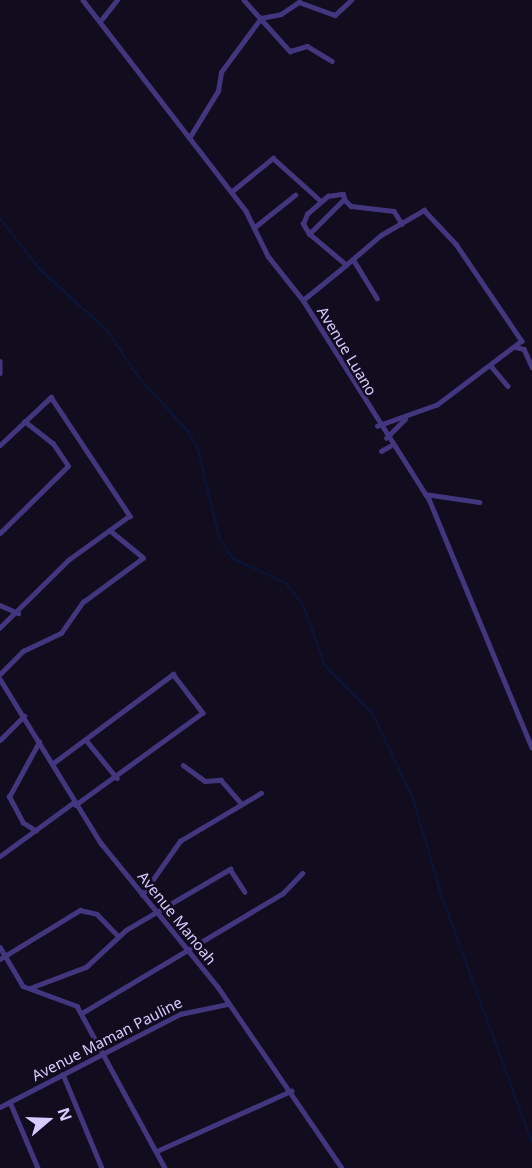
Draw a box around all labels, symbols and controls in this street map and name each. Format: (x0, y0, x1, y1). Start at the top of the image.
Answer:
street label: Avenue Luano (313, 303, 381, 399)
street label: Avenue Manoah (134, 868, 220, 968)
street label: Avenue Maman Pauline (29, 993, 185, 1085)
north arrow (18, 1090, 78, 1150)
text: N (52, 1104, 78, 1124)

